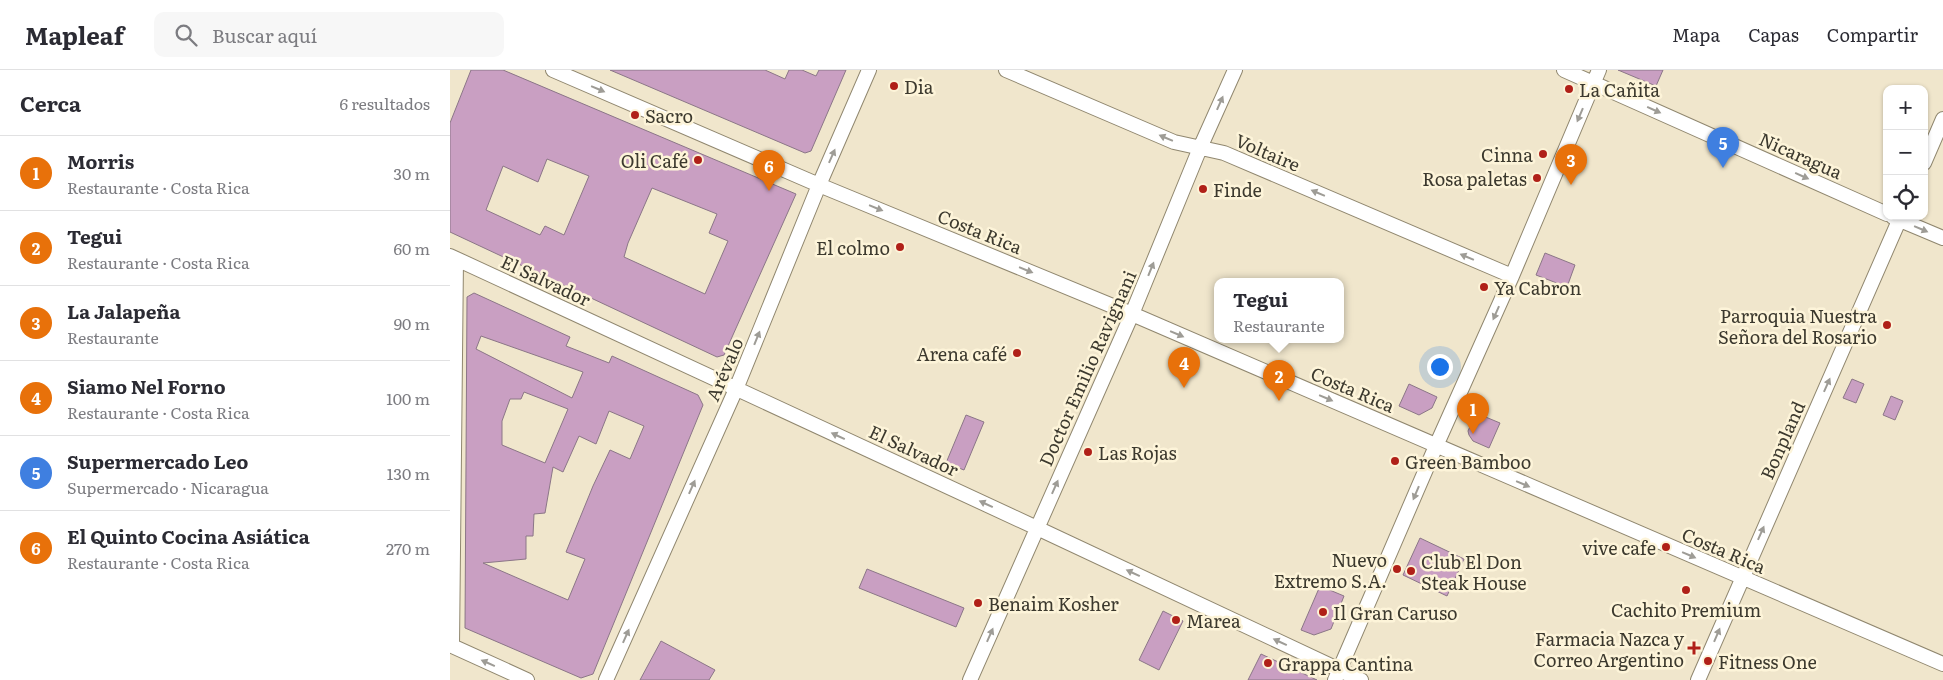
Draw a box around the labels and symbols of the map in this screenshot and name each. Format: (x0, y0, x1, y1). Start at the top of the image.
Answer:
place label: Dia (904, 73, 934, 100)
place label: La Cañita (1579, 76, 1660, 103)
marker: Dia (888, 80, 900, 92)
marker: La Cañita (1563, 83, 1575, 95)
one-way arrow (591, 86, 605, 94)
one-way arrow (1217, 96, 1225, 110)
place label: Sacro (645, 102, 693, 129)
one-way arrow (1647, 107, 1661, 115)
one-way arrow (1576, 108, 1584, 122)
marker: Sacro (629, 109, 641, 121)
street label: Nicaragua (1755, 125, 1847, 185)
street label: Voltaire (1231, 126, 1305, 178)
pin: 5 (1707, 127, 1739, 168)
one-way arrow (1158, 134, 1173, 141)
place label: Cinna (1481, 141, 1533, 168)
pin: 3 (1555, 144, 1587, 185)
place label: Oli Café (621, 147, 688, 174)
marker: Cinna (1537, 148, 1549, 160)
one-way arrow (829, 149, 837, 163)
pin: 6 (753, 150, 785, 191)
marker: Oli Café (692, 154, 704, 166)
place label: Rosa paletas (1422, 165, 1527, 192)
marker: Rosa paletas (1531, 172, 1543, 184)
one-way arrow (1795, 173, 1809, 181)
place label: Finde (1213, 176, 1262, 203)
marker: Finde (1197, 183, 1209, 195)
one-way arrow (1311, 189, 1325, 197)
street label: Costa Rica (934, 202, 1027, 260)
one-way arrow (869, 205, 883, 213)
one-way arrow (1914, 225, 1928, 233)
place label: El colmo (816, 234, 890, 261)
marker: El colmo (894, 241, 906, 253)
street label: El Salvador (497, 247, 596, 313)
one-way arrow (1460, 253, 1474, 261)
one-way arrow (1147, 262, 1155, 276)
street label: Doctor Emilio Ravignani (1032, 266, 1142, 470)
one-way arrow (1019, 267, 1033, 275)
place label: Ya Cabron (1494, 274, 1581, 301)
marker: Ya Cabron (1478, 281, 1490, 293)
place label: Parroquia Nuestra Señora del Rosario (1718, 302, 1877, 350)
one-way arrow (1491, 306, 1499, 320)
marker: Parroquia Nuestra Señora del Rosario (1881, 319, 1893, 331)
one-way arrow (753, 330, 761, 345)
one-way arrow (1170, 330, 1184, 338)
street label: Arévalo (699, 333, 749, 405)
place label: Arena café (917, 340, 1007, 367)
marker: Arena café (1011, 347, 1023, 359)
pin: 4 (1168, 347, 1200, 388)
your location (1427, 354, 1453, 380)
street label: Costa Rica (1307, 359, 1399, 419)
pin: 2 (1263, 360, 1295, 401)
one-way arrow (1823, 378, 1831, 392)
pin: 1 (1457, 393, 1489, 434)
one-way arrow (1319, 395, 1333, 403)
street label: Bonpland (1753, 397, 1811, 483)
street label: El Salvador (865, 417, 964, 483)
one-way arrow (831, 432, 845, 440)
place label: Las Rojas (1098, 439, 1177, 466)
marker: Las Rojas (1082, 446, 1094, 458)
place label: Green Bamboo (1405, 448, 1531, 475)
marker: Green Bamboo (1389, 455, 1401, 467)
one-way arrow (689, 480, 697, 494)
one-way arrow (1052, 480, 1060, 494)
one-way arrow (1516, 480, 1530, 488)
one-way arrow (1411, 486, 1419, 500)
one-way arrow (979, 500, 993, 508)
street label: Costa Rica (1678, 520, 1770, 580)
one-way arrow (1757, 526, 1765, 540)
place label: vive cafe (1582, 534, 1656, 561)
marker: vive cafe (1660, 541, 1672, 553)
place label: Nuevo Extremo S.A. (1274, 546, 1387, 594)
place label: Club El Don Steak House (1421, 548, 1527, 596)
one-way arrow (1682, 552, 1696, 560)
marker: Nuevo Extremo S.A. (1391, 563, 1403, 575)
marker: Club El Don Steak House (1405, 565, 1417, 577)
one-way arrow (1126, 568, 1140, 576)
marker: Cachito Premium (1680, 584, 1692, 596)
place label: Benaim Kosher (988, 590, 1119, 617)
place label: Cachito Premium (1611, 596, 1761, 623)
marker: Benaim Kosher (972, 597, 984, 609)
place label: Il Gran Caruso (1333, 599, 1458, 626)
marker: Il Gran Caruso (1317, 606, 1329, 618)
place label: Marea (1186, 607, 1241, 634)
marker: Marea (1170, 614, 1182, 626)
place label: Farmacia Nazca y Correo Argentino (1533, 625, 1685, 673)
one-way arrow (1713, 627, 1721, 642)
one-way arrow (986, 628, 994, 642)
one-way arrow (622, 629, 630, 643)
one-way arrow (1273, 638, 1287, 646)
marker: Farmacia Nazca y Correo Argentino (1688, 642, 1700, 654)
place label: Fitness One (1718, 648, 1817, 675)
place label: Grappa Cantina (1278, 650, 1413, 677)
marker: Fitness One (1702, 655, 1714, 667)
marker: Grappa Cantina (1262, 657, 1274, 669)
one-way arrow (481, 658, 495, 666)

